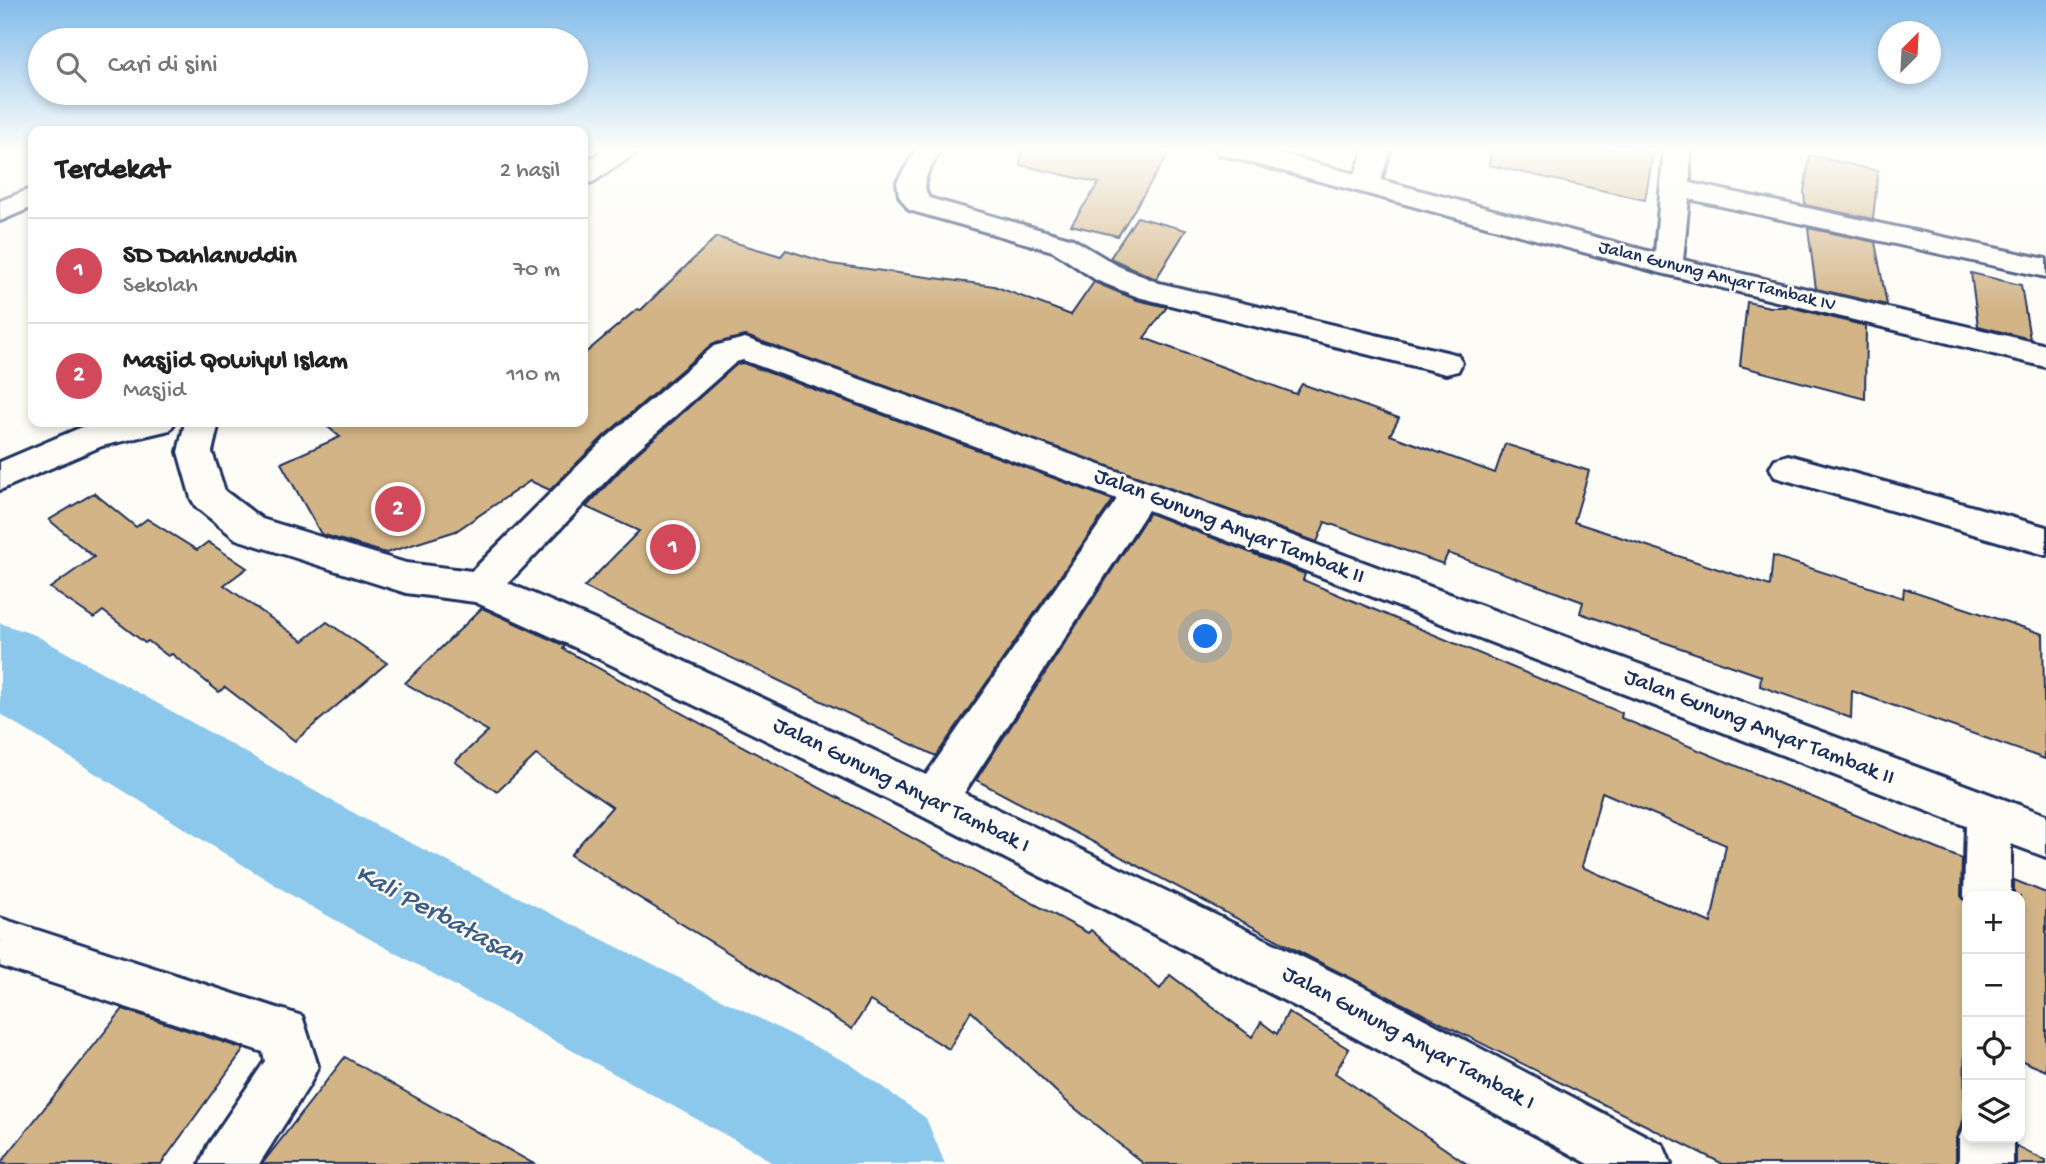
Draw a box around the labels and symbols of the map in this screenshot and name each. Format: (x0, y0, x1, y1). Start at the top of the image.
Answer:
north arrow (1878, 21, 1941, 84)
street label: Jalan Gunung Anyar Tambak IV (1596, 236, 1838, 318)
street label: Jalan Gunung Anyar Tambak II (1090, 463, 1368, 591)
pin: 2 (375, 483, 421, 535)
pin: 1 (650, 521, 696, 573)
your location (1188, 619, 1222, 653)
street label: Jalan Gunung Anyar Tambak II (1620, 664, 1898, 792)
street label: Jalan Gunung Anyar Tambak I (768, 712, 1034, 860)
water label: Kali Perbatasan (349, 858, 530, 975)
street label: Jalan Gunung Anyar Tambak I (1277, 961, 1539, 1117)

